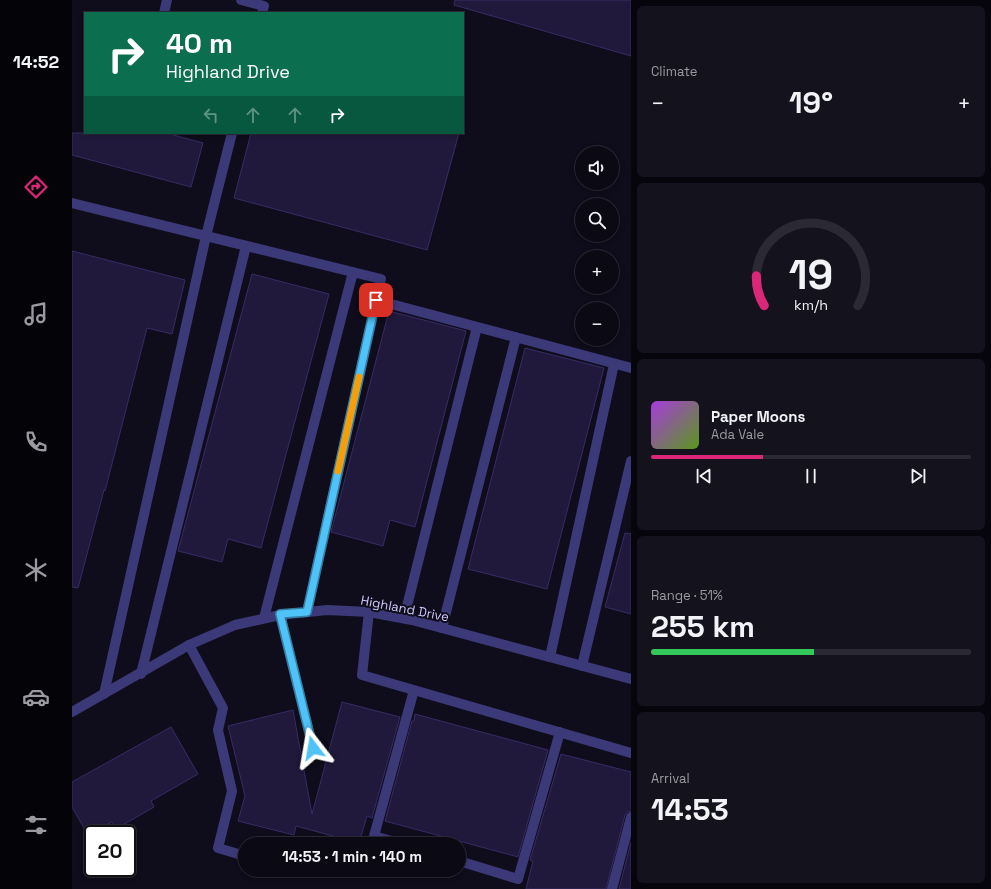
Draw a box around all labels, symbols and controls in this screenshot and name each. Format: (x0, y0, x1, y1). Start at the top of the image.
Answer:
text: 40 m (166, 25, 233, 61)
icon: right (100, 28, 152, 80)
text: 14:52 (13, 50, 59, 73)
text: Highland Drive (166, 60, 290, 83)
text: Climate (651, 63, 697, 80)
text: 19° (789, 83, 833, 122)
text: − (651, 89, 665, 117)
text: + (957, 89, 971, 117)
icon: left (200, 104, 222, 126)
icon: ahead (242, 104, 264, 126)
icon: ahead (284, 104, 306, 126)
icon: right (326, 104, 348, 126)
map controls (575, 146, 619, 346)
button: sound (575, 146, 619, 190)
icon: directions (22, 173, 50, 201)
button: search (575, 198, 619, 242)
text: 19 (789, 248, 833, 301)
button: + (575, 250, 619, 294)
pin (359, 283, 393, 317)
icon: arrive (365, 289, 387, 311)
text: km/h (794, 295, 828, 313)
icon: music (22, 300, 50, 328)
button: − (575, 302, 619, 346)
text: Paper Moons (711, 407, 805, 426)
text: Ada Vale (711, 426, 764, 443)
icon: phone (22, 428, 50, 456)
icon: previous (693, 465, 715, 487)
icon: pause (800, 465, 822, 487)
icon: next (907, 465, 929, 487)
icon: climate (22, 556, 50, 584)
text: Range · 51% (651, 587, 723, 604)
street label: Highland Drive (359, 592, 450, 625)
text: 255 km (651, 607, 755, 646)
icon: car (22, 683, 50, 711)
position arrow (292, 727, 334, 769)
text: Arrival (651, 770, 690, 787)
text: 14:53 (651, 790, 729, 829)
icon: filters (22, 811, 50, 839)
speed limit sign: 20 (84, 825, 136, 877)
text: 14:53 · 1 min · 140 m (282, 847, 422, 866)

